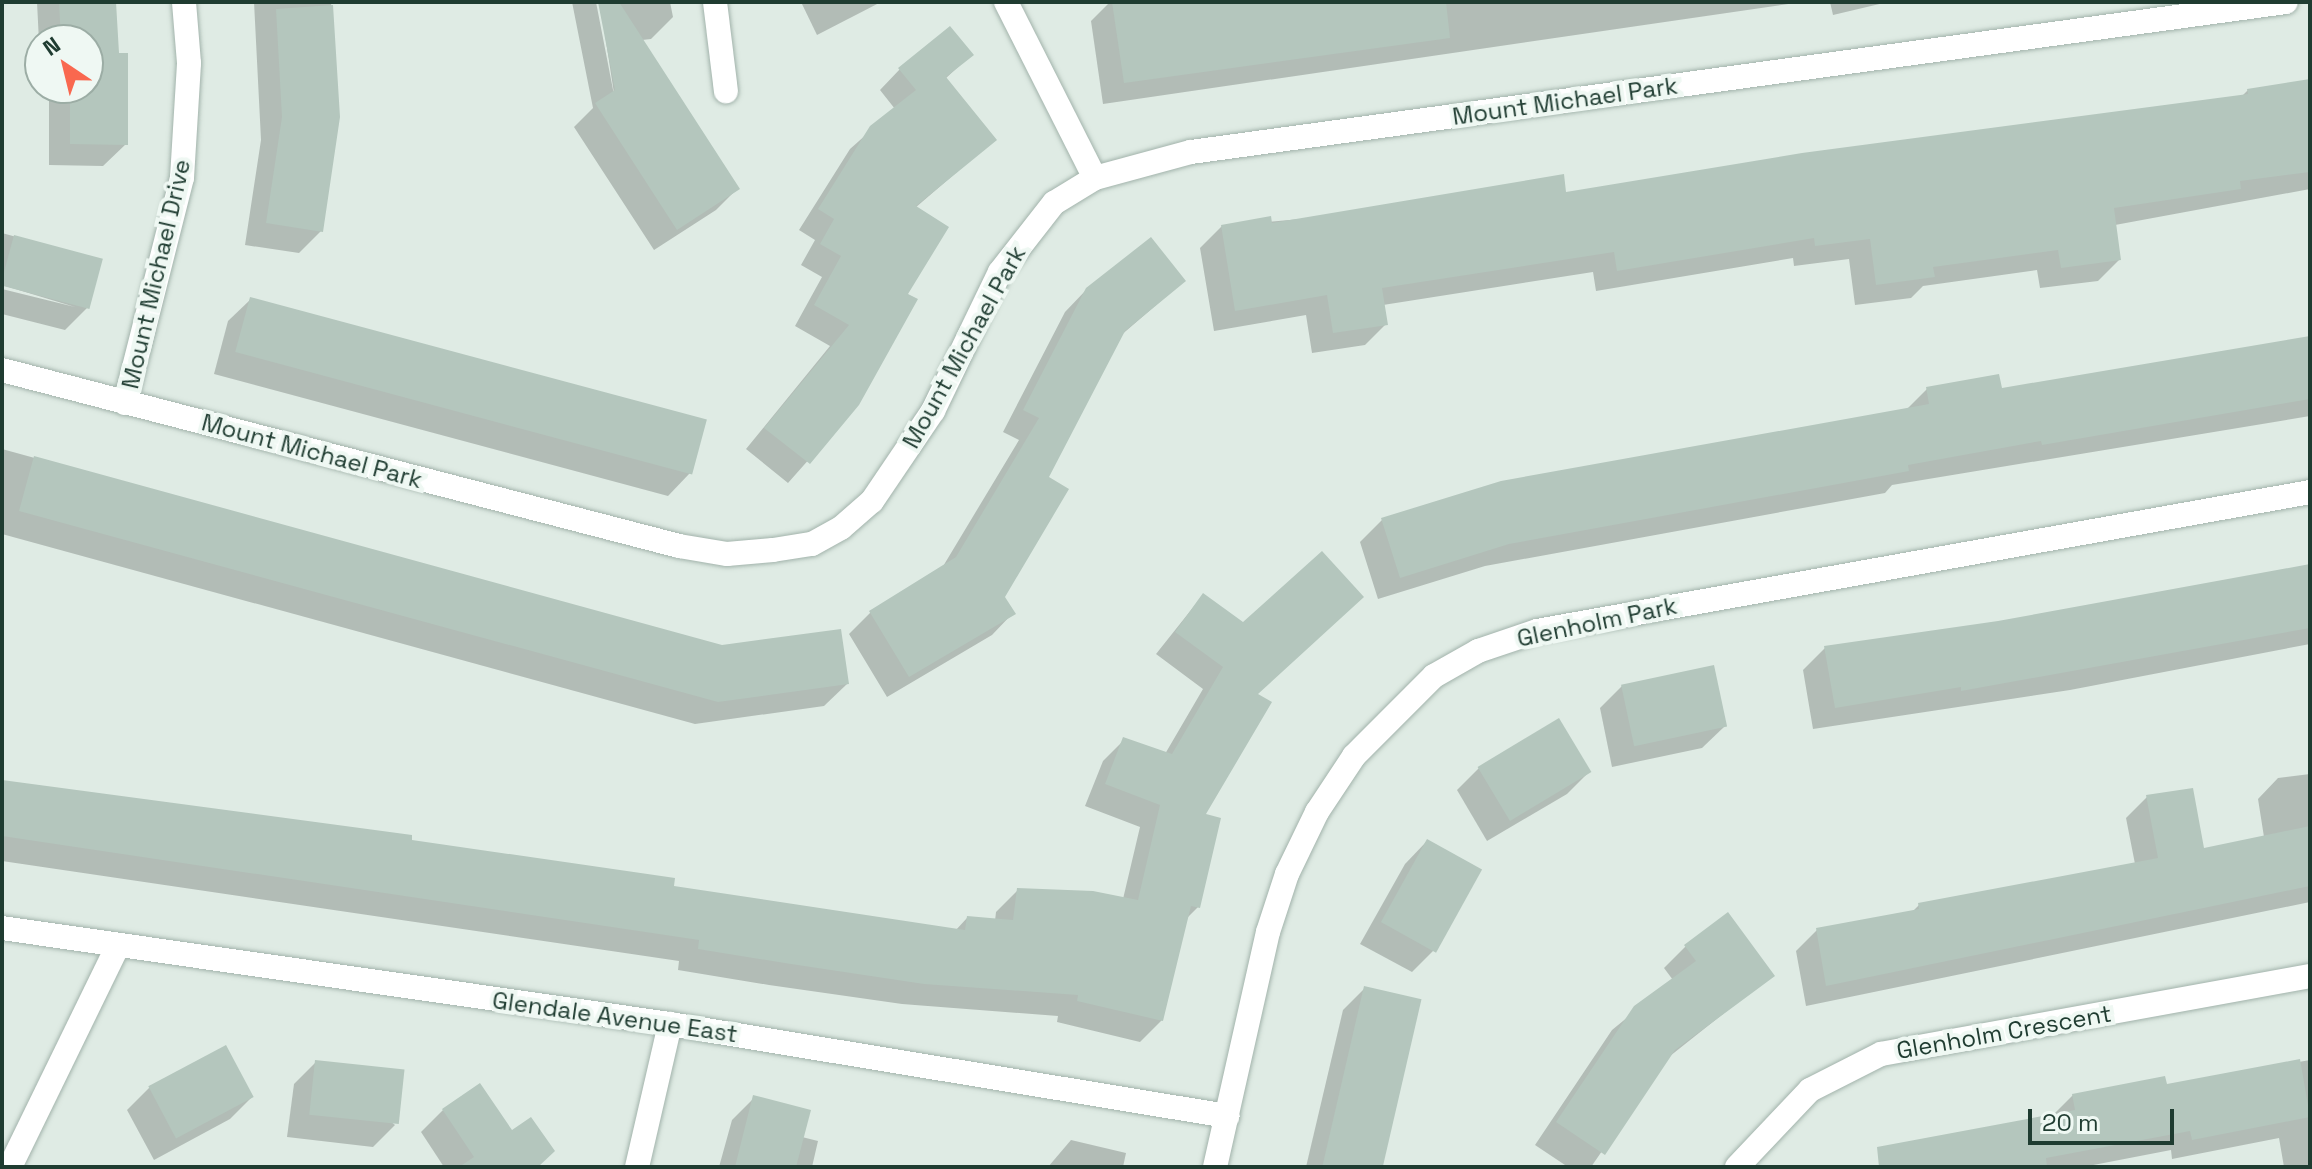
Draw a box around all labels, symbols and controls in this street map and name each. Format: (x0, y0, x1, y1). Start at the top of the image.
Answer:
north arrow (24, 24, 104, 104)
text: N (37, 30, 65, 62)
street label: Mount Michael Park (1450, 71, 1680, 131)
street label: Mount Michael Drive (116, 156, 196, 392)
street label: Mount Michael Park (896, 241, 1032, 453)
street label: Mount Michael Park (199, 408, 425, 494)
street label: Glenholm Park (1514, 591, 1680, 653)
street label: Glendale Avenue East (490, 986, 740, 1048)
street label: Glenholm Crescent (1894, 999, 2114, 1065)
scale bar (2032, 1093, 2178, 1143)
text: 20 m (2042, 1107, 2099, 1138)

